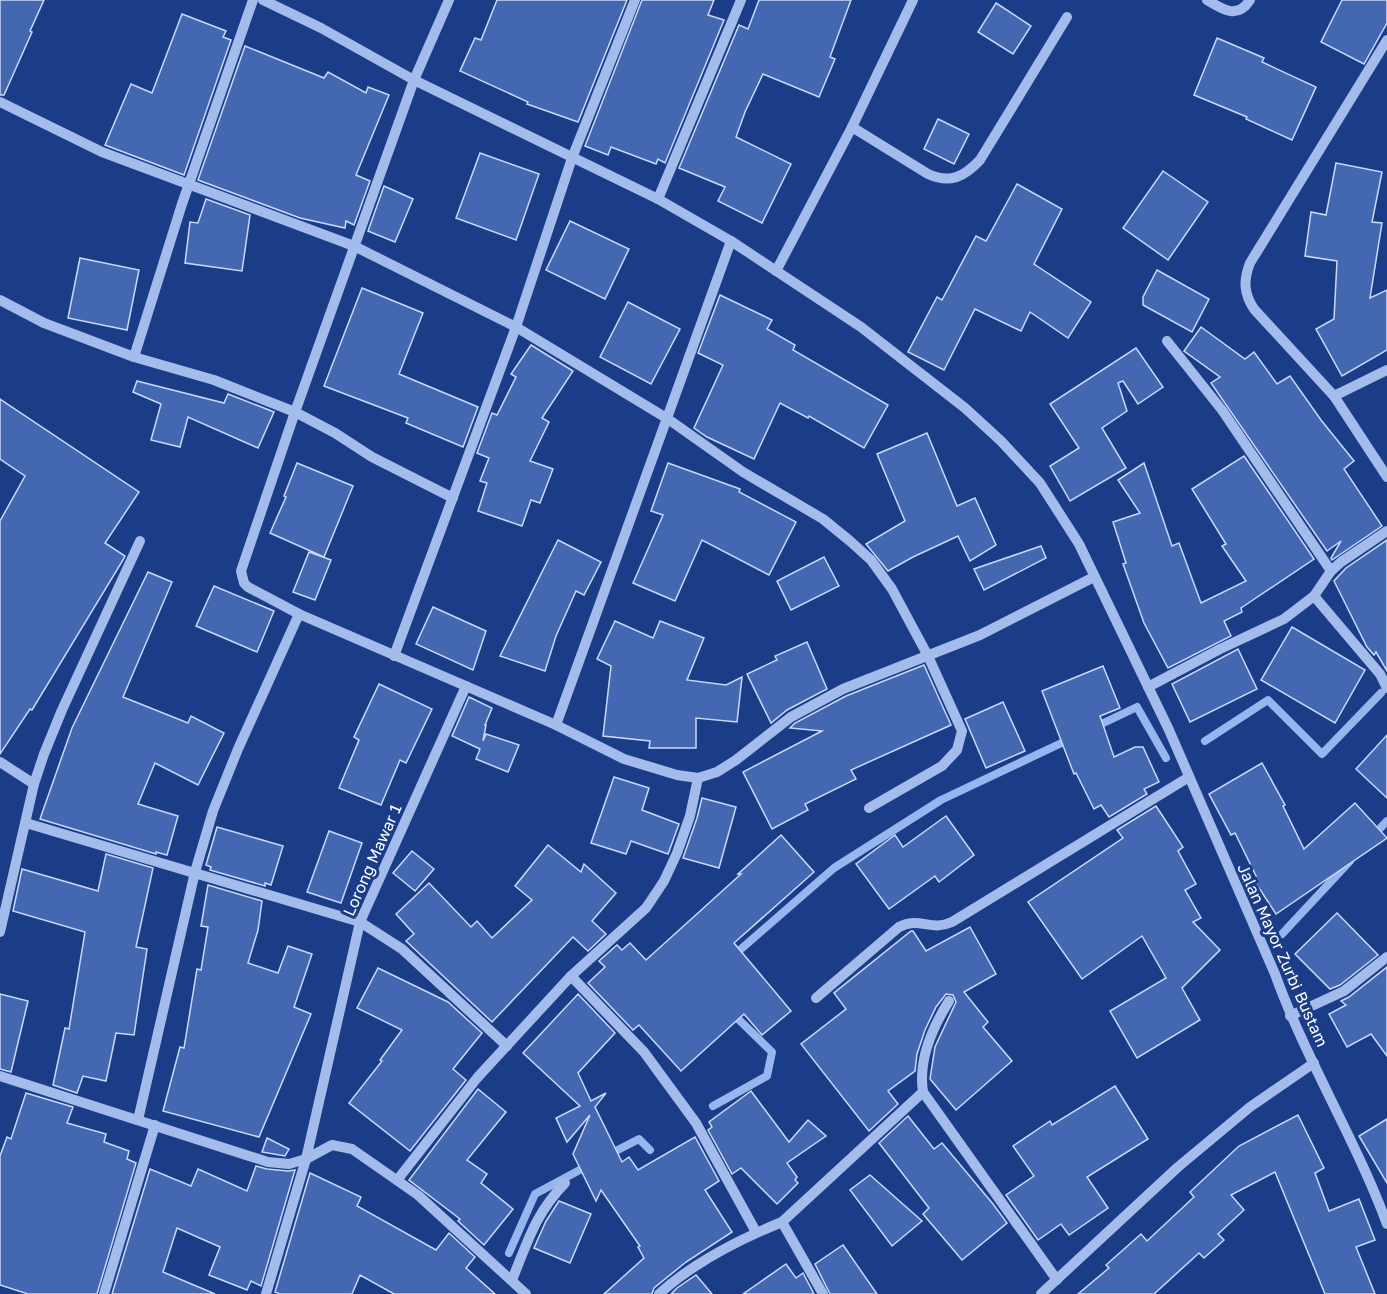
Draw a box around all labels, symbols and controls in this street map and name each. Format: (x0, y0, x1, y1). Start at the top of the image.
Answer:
street label: Lorong Mawar 1 (338, 801, 406, 919)
street label: Jalan Mayor Zurbi Bustam (1233, 860, 1333, 1050)

